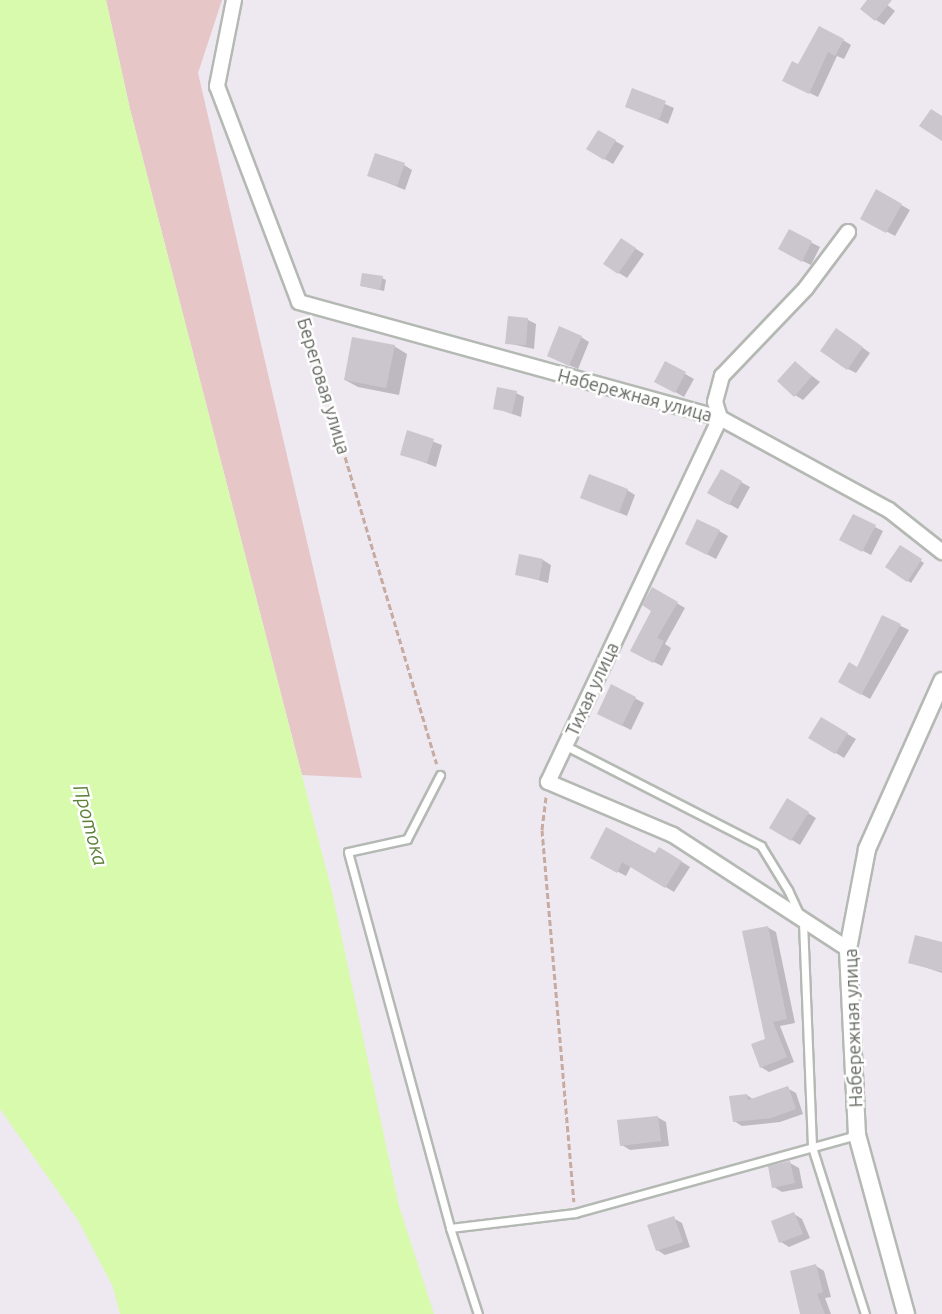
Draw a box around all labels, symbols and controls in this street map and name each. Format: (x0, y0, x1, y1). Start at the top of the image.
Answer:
street label: Береговая улица (293, 315, 355, 457)
street label: Набережная улица (555, 364, 715, 426)
street label: Тихая улица (561, 639, 623, 739)
water label: Протока (69, 782, 113, 868)
street label: Набережная улица (839, 948, 867, 1108)

